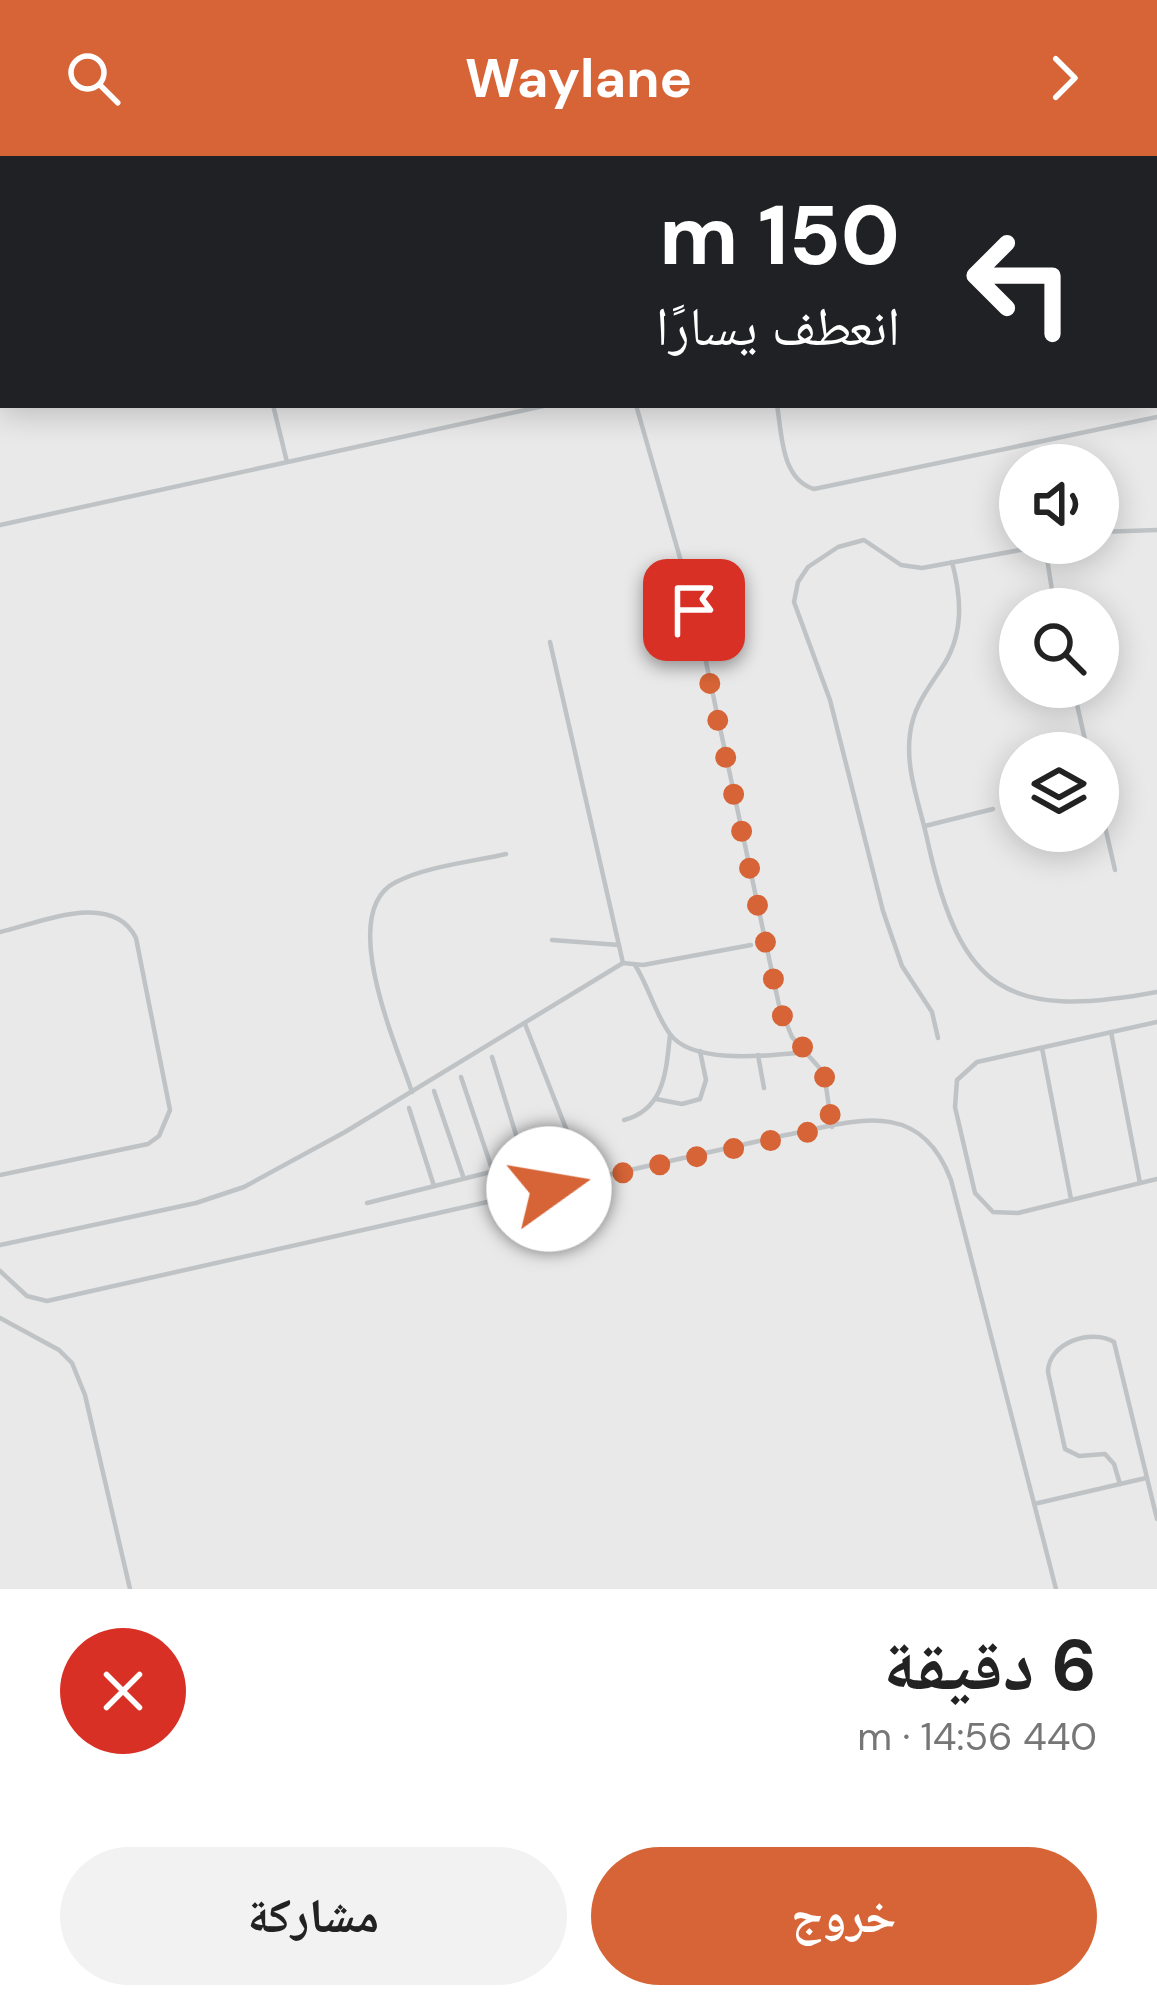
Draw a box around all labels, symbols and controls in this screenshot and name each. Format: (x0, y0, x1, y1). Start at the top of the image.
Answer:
text: Waylane (465, 43, 692, 114)
icon: search (60, 45, 126, 111)
icon: forward (1031, 45, 1097, 111)
text: 150 m (659, 181, 900, 290)
icon: left (942, 204, 1098, 360)
text: انعطف يسارًا (656, 291, 900, 362)
map controls (999, 444, 1119, 852)
button: sound (999, 444, 1119, 564)
pin (643, 559, 745, 661)
icon: arrive (661, 577, 727, 643)
button: search (999, 588, 1119, 708)
button: layers (999, 732, 1119, 852)
position arrow (486, 1126, 612, 1252)
text: 6 دقيقة (883, 1619, 1097, 1712)
button: close (60, 1628, 186, 1754)
text: 440 m · 14:56 (857, 1711, 1097, 1762)
button: مشاركة (60, 1847, 567, 1985)
button: خروج (591, 1847, 1097, 1985)

